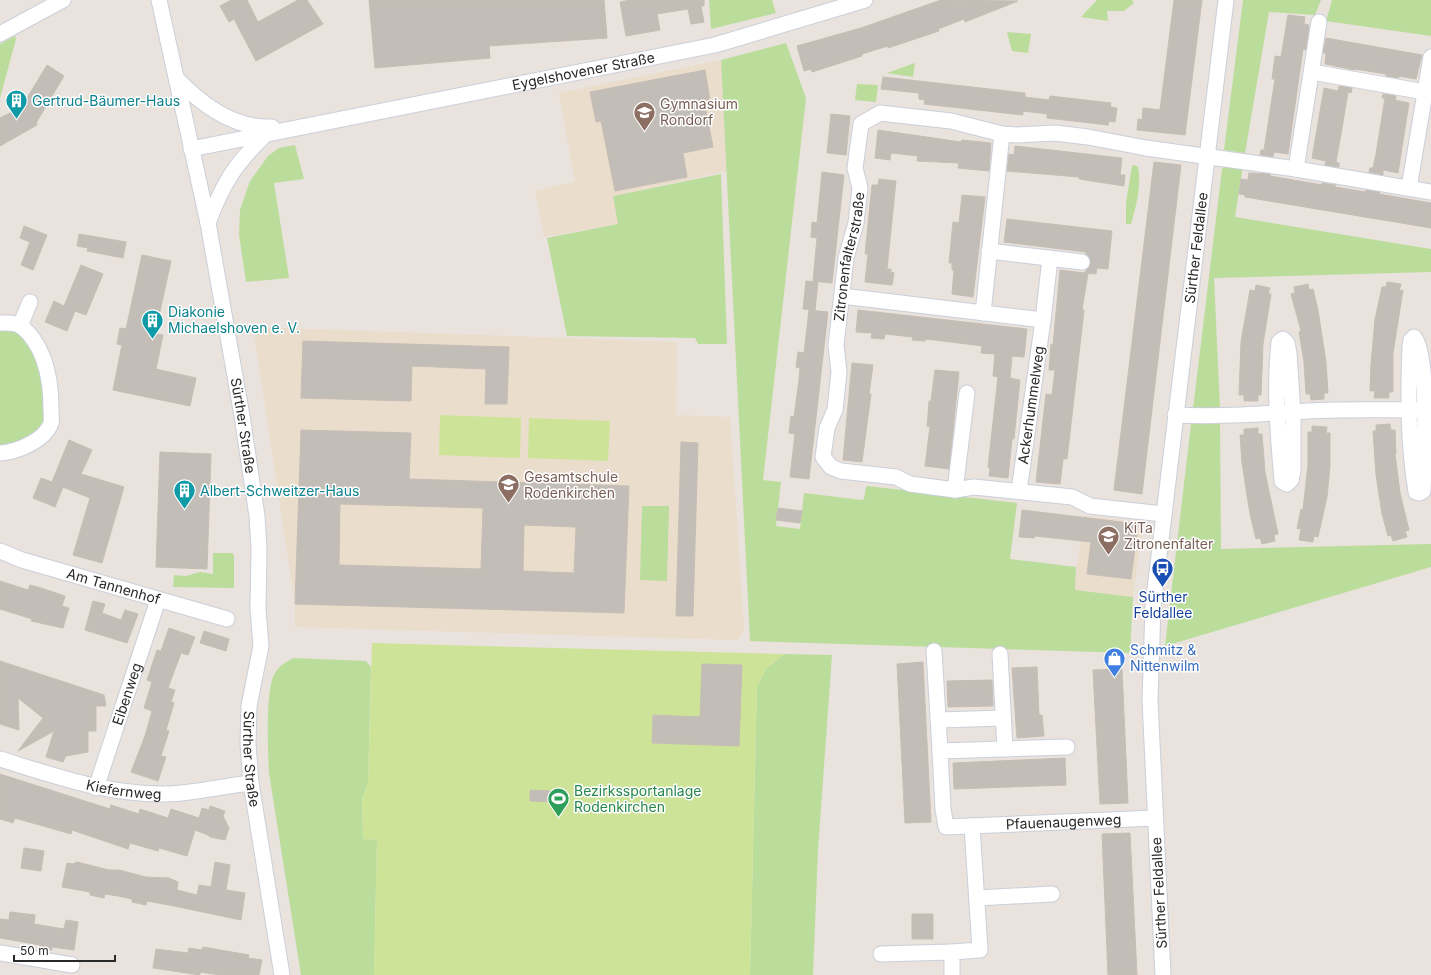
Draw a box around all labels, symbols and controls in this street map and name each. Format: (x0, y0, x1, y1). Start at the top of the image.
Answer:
street label: Eygelshovener Straße (510, 48, 656, 93)
building icon: Gertrud-Bäumer-Haus (4, 88, 30, 121)
place label: Gertrud-Bäumer-Haus (32, 92, 180, 109)
place label: Gymnasium Rondorf (660, 95, 738, 128)
school or university icon: Gymnasium Rondorf (632, 99, 658, 132)
street label: Zitronenfalterstraße (830, 191, 867, 322)
street label: Sürther Feldallee (1181, 191, 1211, 304)
place label: Diakonie Michaelshoven e. V. (168, 303, 300, 336)
building icon: Diakonie Michaelshoven e. V. (140, 307, 166, 340)
street label: Ackerhummelweg (1014, 345, 1047, 465)
street label: Sürther Straße (227, 376, 260, 475)
place label: Gesamtschule Rodenkirchen (524, 468, 618, 501)
school or university icon: Gesamtschule Rodenkirchen (496, 472, 522, 505)
building icon: Albert-Schweitzer-Haus (171, 478, 197, 511)
place label: Albert-Schweitzer-Haus (200, 482, 359, 499)
place label: KiTa Zitronenfalter (1124, 519, 1213, 552)
school or university icon: KiTa Zitronenfalter (1096, 523, 1122, 556)
bus stop icon: Sürther Feldallee (1150, 556, 1176, 589)
street label: Am Tannenhof (65, 564, 162, 607)
place label: Sürther Feldallee (1134, 588, 1192, 621)
place label: Schmitz & Nittenwilm (1130, 641, 1200, 674)
shop icon: Schmitz & Nittenwilm (1102, 645, 1128, 678)
street label: Eibenweg (108, 660, 145, 727)
street label: Sürther Straße (240, 711, 264, 808)
street label: Kiefernweg (85, 776, 162, 802)
place label: Bezirkssportanlage Rodenkirchen (574, 782, 701, 815)
sports icon: Bezirkssportanlage Rodenkirchen (545, 786, 571, 819)
street label: Pfauenaugenweg (1005, 810, 1122, 832)
street label: Sürther Feldallee (1147, 837, 1170, 949)
scale bar (14, 937, 115, 963)
text: 50 m (20, 943, 49, 958)

